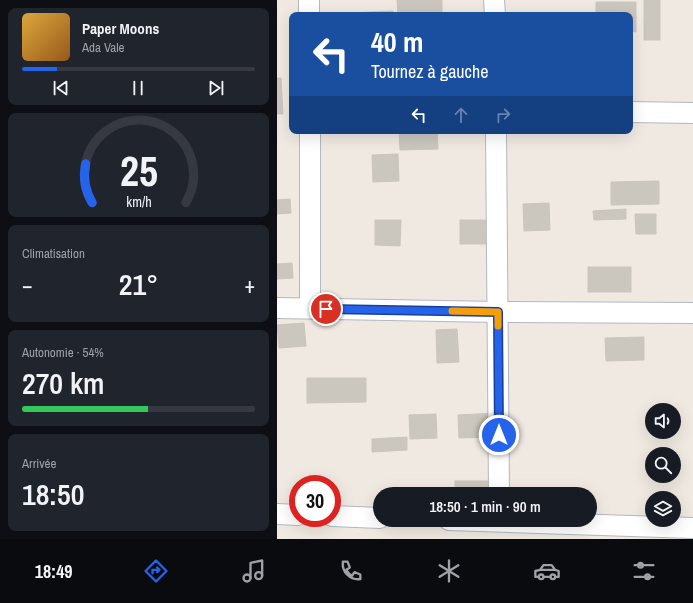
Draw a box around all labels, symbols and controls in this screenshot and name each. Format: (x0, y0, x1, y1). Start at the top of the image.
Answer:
text: Paper Moons (82, 18, 159, 39)
text: 40 m (371, 23, 423, 61)
icon: left (305, 28, 357, 80)
text: Ada Vale (82, 39, 124, 56)
text: Tournez à gauche (371, 59, 488, 84)
icon: previous (50, 77, 72, 99)
icon: pause (127, 77, 149, 99)
icon: next (205, 77, 227, 99)
icon: left (408, 104, 430, 126)
icon: ahead (450, 104, 472, 126)
icon: right (492, 104, 514, 126)
text: 25 (120, 143, 157, 199)
text: km/h (126, 191, 151, 210)
text: Climatisation (22, 245, 85, 262)
text: 21° (119, 264, 158, 304)
text: − (22, 270, 33, 300)
text: + (244, 270, 255, 300)
pin (309, 292, 343, 326)
icon: arrive (315, 298, 337, 320)
text: Autonomie · 54% (22, 344, 104, 361)
text: 270 km (22, 363, 104, 403)
map controls (645, 403, 681, 527)
button: sound (645, 403, 681, 439)
position arrow (478, 414, 520, 456)
button: search (645, 447, 681, 483)
text: Arrivée (22, 455, 56, 472)
text: 18:50 (22, 474, 84, 514)
speed limit sign: 30 (289, 475, 341, 527)
button: layers (645, 491, 681, 527)
text: 18:50 · 1 min · 90 m (429, 496, 541, 517)
icon: directions (142, 557, 170, 585)
icon: music (240, 557, 268, 585)
icon: phone (337, 557, 365, 585)
icon: climate (435, 557, 463, 585)
icon: car (533, 557, 561, 585)
icon: filters (630, 557, 658, 585)
text: 18:49 (35, 559, 73, 584)

